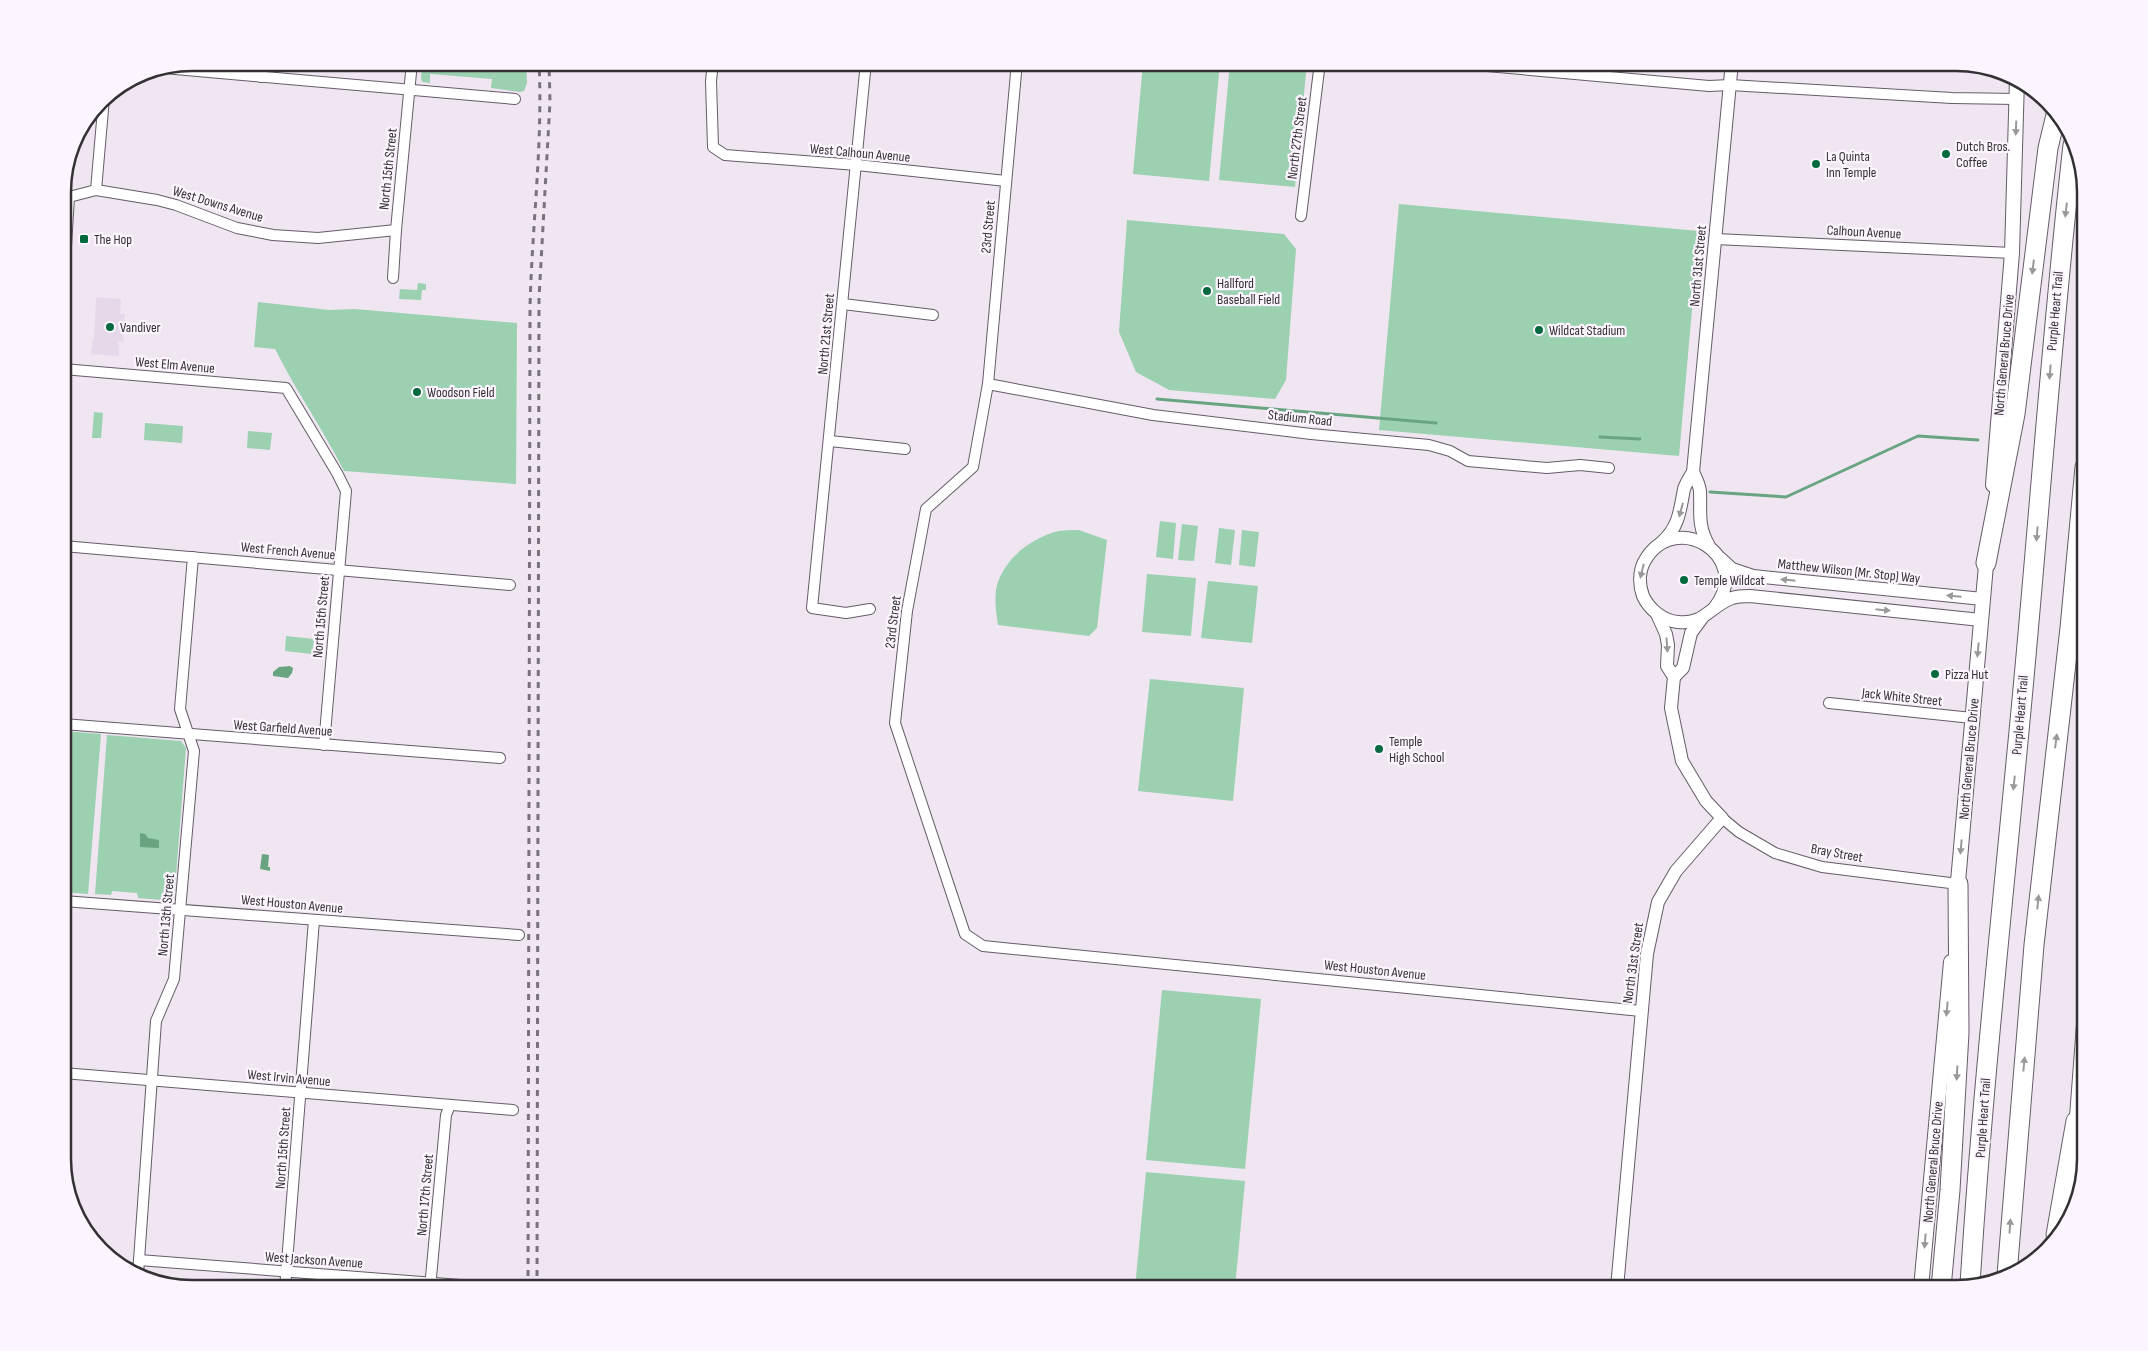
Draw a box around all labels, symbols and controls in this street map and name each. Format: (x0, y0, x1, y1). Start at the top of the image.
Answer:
street label: North 27th Street (1283, 96, 1311, 180)
one-way arrow (2012, 120, 2020, 136)
street label: North 15th Street (375, 127, 401, 211)
place label: Dutch Bros. Coffee (1956, 138, 2010, 171)
street label: West Calhoun Avenue (809, 140, 911, 166)
place label: La Quinta Inn Temple (1826, 148, 1876, 181)
marker: Dutch Bros. Coffee (1940, 148, 1952, 160)
marker: La Quinta Inn Temple (1810, 158, 1822, 170)
street label: West Downs Avenue (171, 182, 265, 226)
street label: 23rd Street (977, 200, 999, 254)
one-way arrow (2062, 203, 2070, 219)
street label: Calhoun Avenue (1826, 222, 1902, 242)
street label: North 31st Street (1686, 225, 1710, 307)
place label: The Hop (94, 231, 132, 248)
marker: The Hop (78, 233, 90, 245)
one-way arrow (2029, 259, 2037, 275)
street label: Purple Heart Trail (2043, 270, 2067, 352)
place label: Hallford Baseball Field (1217, 275, 1280, 308)
marker: Hallford Baseball Field (1201, 285, 1213, 297)
street label: North 21st Street (814, 293, 838, 375)
street label: North General Bruce Drive (1990, 294, 2018, 416)
place label: Vandiver (120, 319, 161, 336)
marker: Vandiver (104, 321, 116, 333)
place label: Wildcat Stadium (1549, 322, 1625, 339)
marker: Wildcat Stadium (1533, 324, 1545, 336)
street label: West Elm Avenue (134, 353, 216, 377)
one-way arrow (2046, 364, 2054, 380)
place label: Woodson Field (427, 384, 495, 401)
marker: Woodson Field (411, 386, 423, 398)
street label: Stadium Road (1267, 406, 1333, 430)
one-way arrow (1677, 502, 1685, 517)
one-way arrow (2033, 526, 2041, 542)
street label: West French Avenue (240, 538, 336, 564)
street label: Matthew Wilson (Mr. Stop) Way (1777, 555, 1922, 587)
one-way arrow (1638, 563, 1646, 578)
place label: Temple Wildcat (1694, 572, 1765, 589)
marker: Temple Wildcat (1678, 574, 1690, 586)
street label: North 15th Street (309, 575, 333, 659)
one-way arrow (1780, 576, 1796, 584)
one-way arrow (1945, 592, 1961, 600)
street label: 23rd Street (881, 595, 905, 649)
one-way arrow (1875, 606, 1891, 614)
one-way arrow (1664, 638, 1672, 654)
one-way arrow (1974, 643, 1982, 659)
place label: Pizza Hut (1945, 666, 1988, 683)
marker: Pizza Hut (1929, 668, 1941, 680)
street label: Purple Heart Trail (2008, 674, 2032, 756)
street label: Jack White Street (1860, 684, 1943, 710)
street label: North General Bruce Drive (1955, 698, 1983, 820)
street label: West Garfield Avenue (233, 716, 333, 740)
place label: Temple High School (1389, 733, 1444, 766)
one-way arrow (2052, 733, 2060, 749)
marker: Temple High School (1373, 743, 1385, 755)
one-way arrow (2010, 775, 2018, 791)
one-way arrow (1957, 839, 1965, 855)
street label: Bray Street (1810, 840, 1864, 866)
street label: North 13th Street (154, 873, 178, 957)
street label: West Houston Avenue (240, 891, 344, 917)
one-way arrow (2034, 894, 2042, 910)
street label: North 31st Street (1619, 921, 1647, 1005)
street label: West Houston Avenue (1323, 956, 1427, 984)
one-way arrow (1942, 1001, 1950, 1017)
one-way arrow (2020, 1056, 2028, 1072)
one-way arrow (1952, 1065, 1960, 1081)
street label: West Irvin Avenue (247, 1066, 331, 1090)
street label: Purple Heart Trail (1972, 1078, 1994, 1158)
street label: North General Bruce Drive (1919, 1101, 1947, 1223)
street label: North 15th Street (272, 1106, 294, 1190)
street label: North 17th Street (413, 1153, 437, 1237)
one-way arrow (2007, 1218, 2015, 1234)
one-way arrow (1921, 1233, 1929, 1249)
street label: West Jackson Avenue (264, 1248, 364, 1272)

